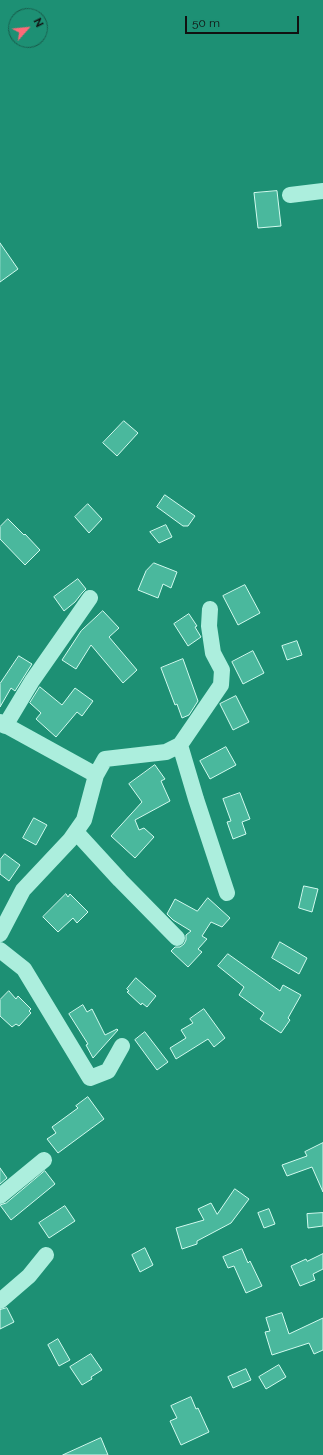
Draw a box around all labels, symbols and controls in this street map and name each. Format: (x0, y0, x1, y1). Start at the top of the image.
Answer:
north arrow (8, 8, 48, 48)
scale bar (187, 8, 301, 34)
text: N (31, 16, 46, 29)
text: 50 m (192, 16, 220, 30)

